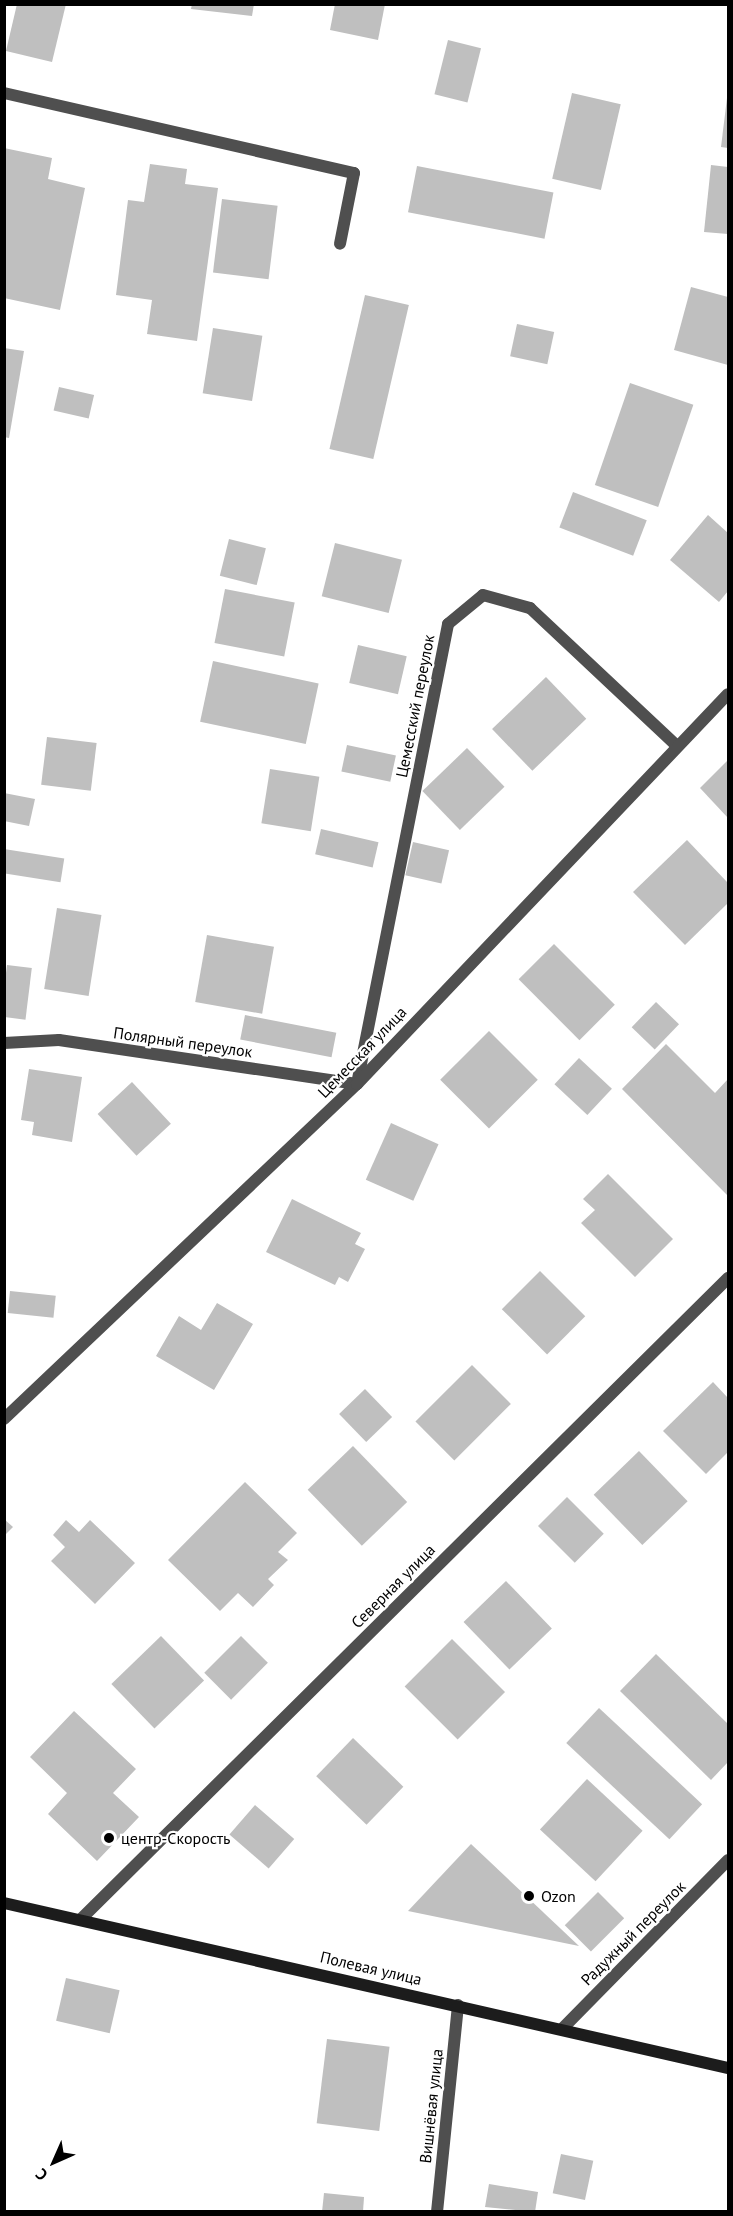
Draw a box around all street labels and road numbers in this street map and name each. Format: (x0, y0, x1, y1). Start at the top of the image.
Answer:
street label: Цемесский переулок (392, 633, 438, 779)
street label: Цемесская улица (314, 1002, 410, 1102)
street label: Полярный переулок (112, 1023, 254, 1061)
street label: Северная улица (347, 1540, 439, 1632)
street label: Радужный переулок (577, 1877, 689, 1989)
street label: Полевая улица (318, 1947, 424, 1989)
street label: Вишнёвая улица (415, 2048, 447, 2164)

